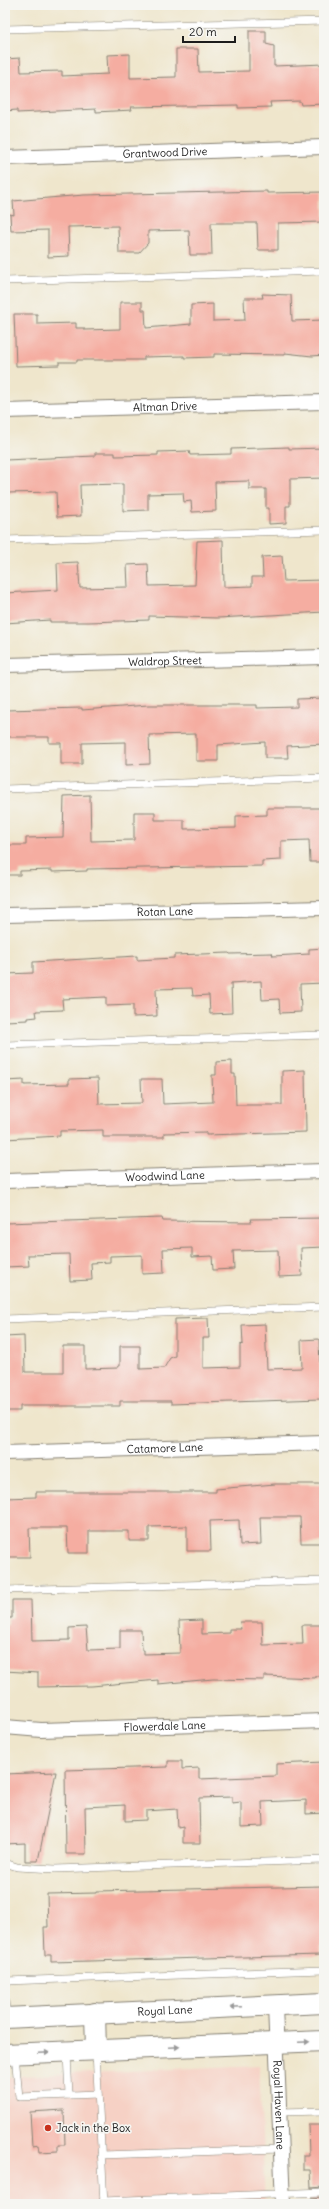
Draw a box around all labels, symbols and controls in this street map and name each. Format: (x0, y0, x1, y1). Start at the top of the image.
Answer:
scale bar (183, 18, 235, 44)
text: 20 m (189, 24, 217, 39)
street label: Grantwood Drive (122, 144, 208, 161)
street label: Altman Drive (133, 399, 197, 414)
street label: Waldrop Street (128, 653, 202, 669)
street label: Rotan Lane (137, 904, 193, 919)
street label: Woodwind Lane (125, 1168, 205, 1184)
street label: Catamore Lane (126, 1440, 203, 1456)
street label: Flowerdale Lane (124, 1718, 206, 1734)
street label: Royal Lane (137, 2002, 193, 2019)
one-way arrow (229, 2004, 242, 2010)
one-way arrow (298, 2039, 311, 2045)
one-way arrow (168, 2044, 181, 2050)
one-way arrow (38, 2049, 50, 2056)
street label: Royal Haven Lane (270, 2060, 288, 2150)
place label: Jack in the Box (56, 2121, 131, 2135)
marker: Jack in the Box (43, 2123, 53, 2133)

